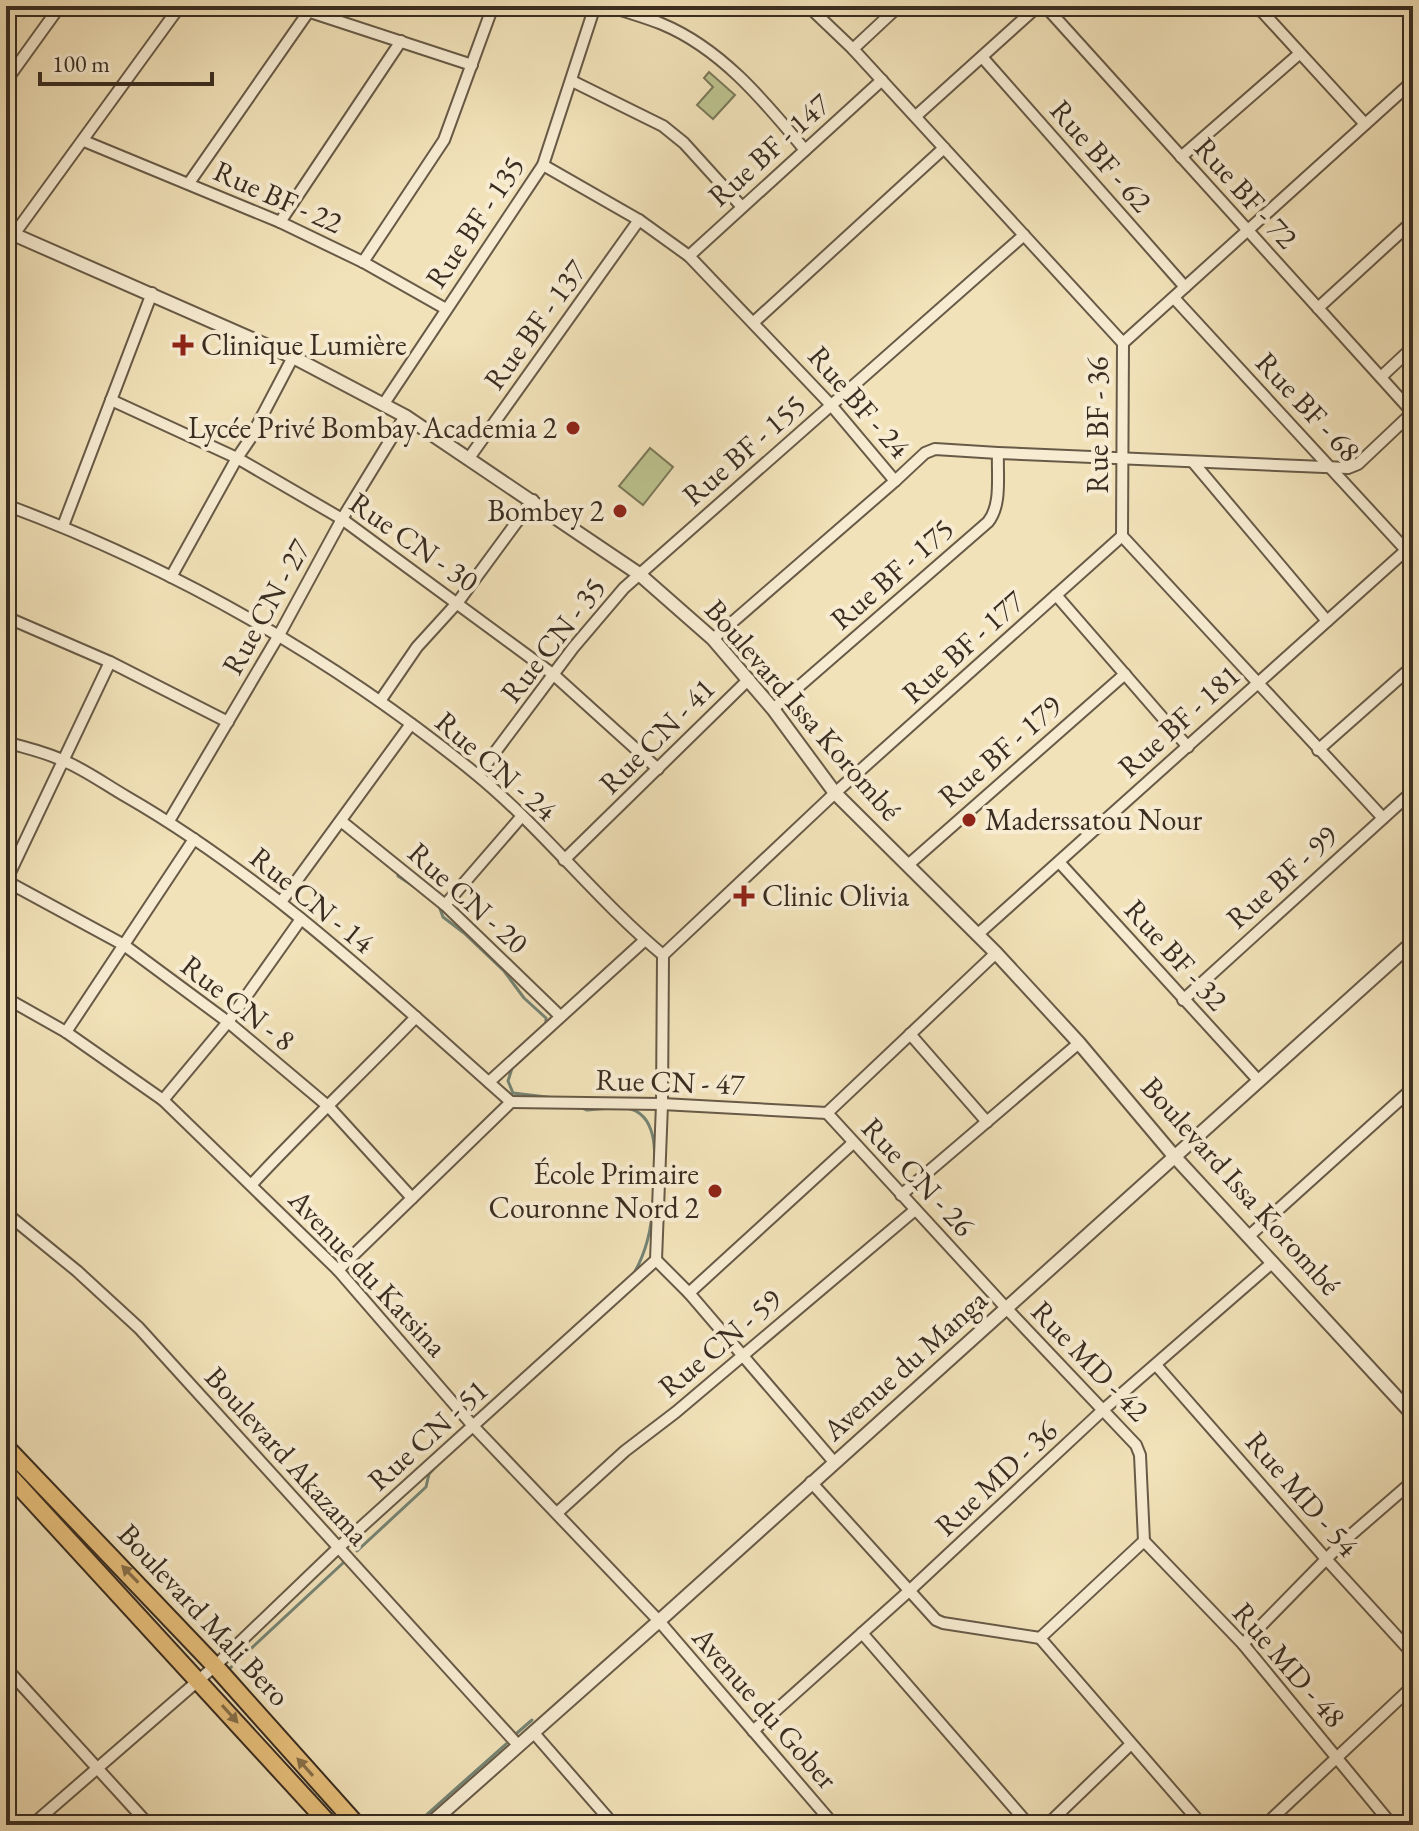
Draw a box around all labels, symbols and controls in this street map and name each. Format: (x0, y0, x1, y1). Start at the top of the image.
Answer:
scale bar (40, 36, 212, 86)
text: 100 m (52, 48, 110, 79)
street label: Rue BF - 147 (699, 84, 838, 215)
street label: Rue BF - 62 (1042, 91, 1161, 221)
street label: Rue BF - 72 (1186, 129, 1307, 257)
street label: Rue BF - 135 (416, 148, 533, 295)
street label: Rue BF - 22 (208, 151, 349, 242)
street label: Rue BF - 137 (474, 252, 595, 397)
place label: Clinique Lumière (201, 325, 407, 364)
marker: Clinique Lumière (172, 334, 194, 356)
street label: Rue BF - 24 (800, 337, 919, 467)
street label: Rue BF - 68 (1247, 343, 1369, 470)
street label: Rue BF - 36 (1078, 357, 1117, 493)
street label: Rue BF - 155 (674, 385, 814, 514)
place label: Lycée Privé Bombay Academia 2 (188, 408, 558, 447)
marker: Lycée Privé Bombay Academia 2 (564, 419, 582, 437)
street label: Rue CN - 30 (342, 483, 486, 600)
place label: Bombey 2 (488, 491, 605, 530)
marker: Bombey 2 (611, 502, 629, 520)
street label: Rue BF - 175 (822, 509, 962, 638)
street label: Rue CN - 27 (212, 532, 319, 681)
street label: Rue CN - 35 (491, 569, 614, 710)
street label: Rue BF - 177 (893, 581, 1032, 712)
street label: Boulevard Issa Korombé (696, 591, 910, 829)
street label: Rue BF - 181 (1109, 656, 1248, 786)
street label: Rue CN - 41 (590, 669, 723, 802)
street label: Rue BF - 179 (930, 686, 1070, 815)
street label: Rue CN - 24 (427, 702, 566, 830)
place label: Maderssatou Nour (985, 800, 1202, 839)
marker: Maderssatou Nour (960, 811, 978, 829)
street label: Rue BF - 99 (1218, 816, 1346, 937)
street label: Rue CN - 20 (400, 833, 537, 962)
street label: Rue CN - 14 (242, 838, 383, 962)
place label: Clinic Olivia (762, 876, 909, 915)
marker: Clinic Olivia (733, 885, 755, 907)
street label: Rue BF - 32 (1116, 891, 1237, 1019)
street label: Rue CN - 8 (173, 946, 303, 1059)
street label: Rue CN - 47 (595, 1059, 746, 1104)
street label: Boulevard Issa Korombé (1133, 1068, 1350, 1303)
street label: Rue CN - 26 (853, 1109, 983, 1244)
place label: École Primaire Couronne Nord 2 (489, 1154, 700, 1227)
street label: Avenue du Katsina (280, 1180, 456, 1365)
marker: École Primaire Couronne Nord 2 (706, 1182, 724, 1200)
street label: Rue CN - 59 (650, 1280, 789, 1405)
street label: Avenue du Manga (813, 1280, 995, 1449)
street label: Rue MD - 42 (1023, 1292, 1158, 1430)
street label: Boulevard Akazama (197, 1358, 378, 1553)
street label: Rue CN - 51 (359, 1370, 496, 1499)
street label: Rue MD - 36 (926, 1411, 1065, 1544)
street label: Rue MD - 54 (1237, 1423, 1368, 1565)
street label: Boulevard Mali Bero (110, 1515, 299, 1714)
one-way arrow (121, 1565, 139, 1584)
street label: Rue MD - 48 (1224, 1594, 1354, 1735)
street label: Avenue du Gober (683, 1618, 847, 1797)
one-way arrow (220, 1705, 238, 1724)
one-way arrow (296, 1757, 314, 1776)

